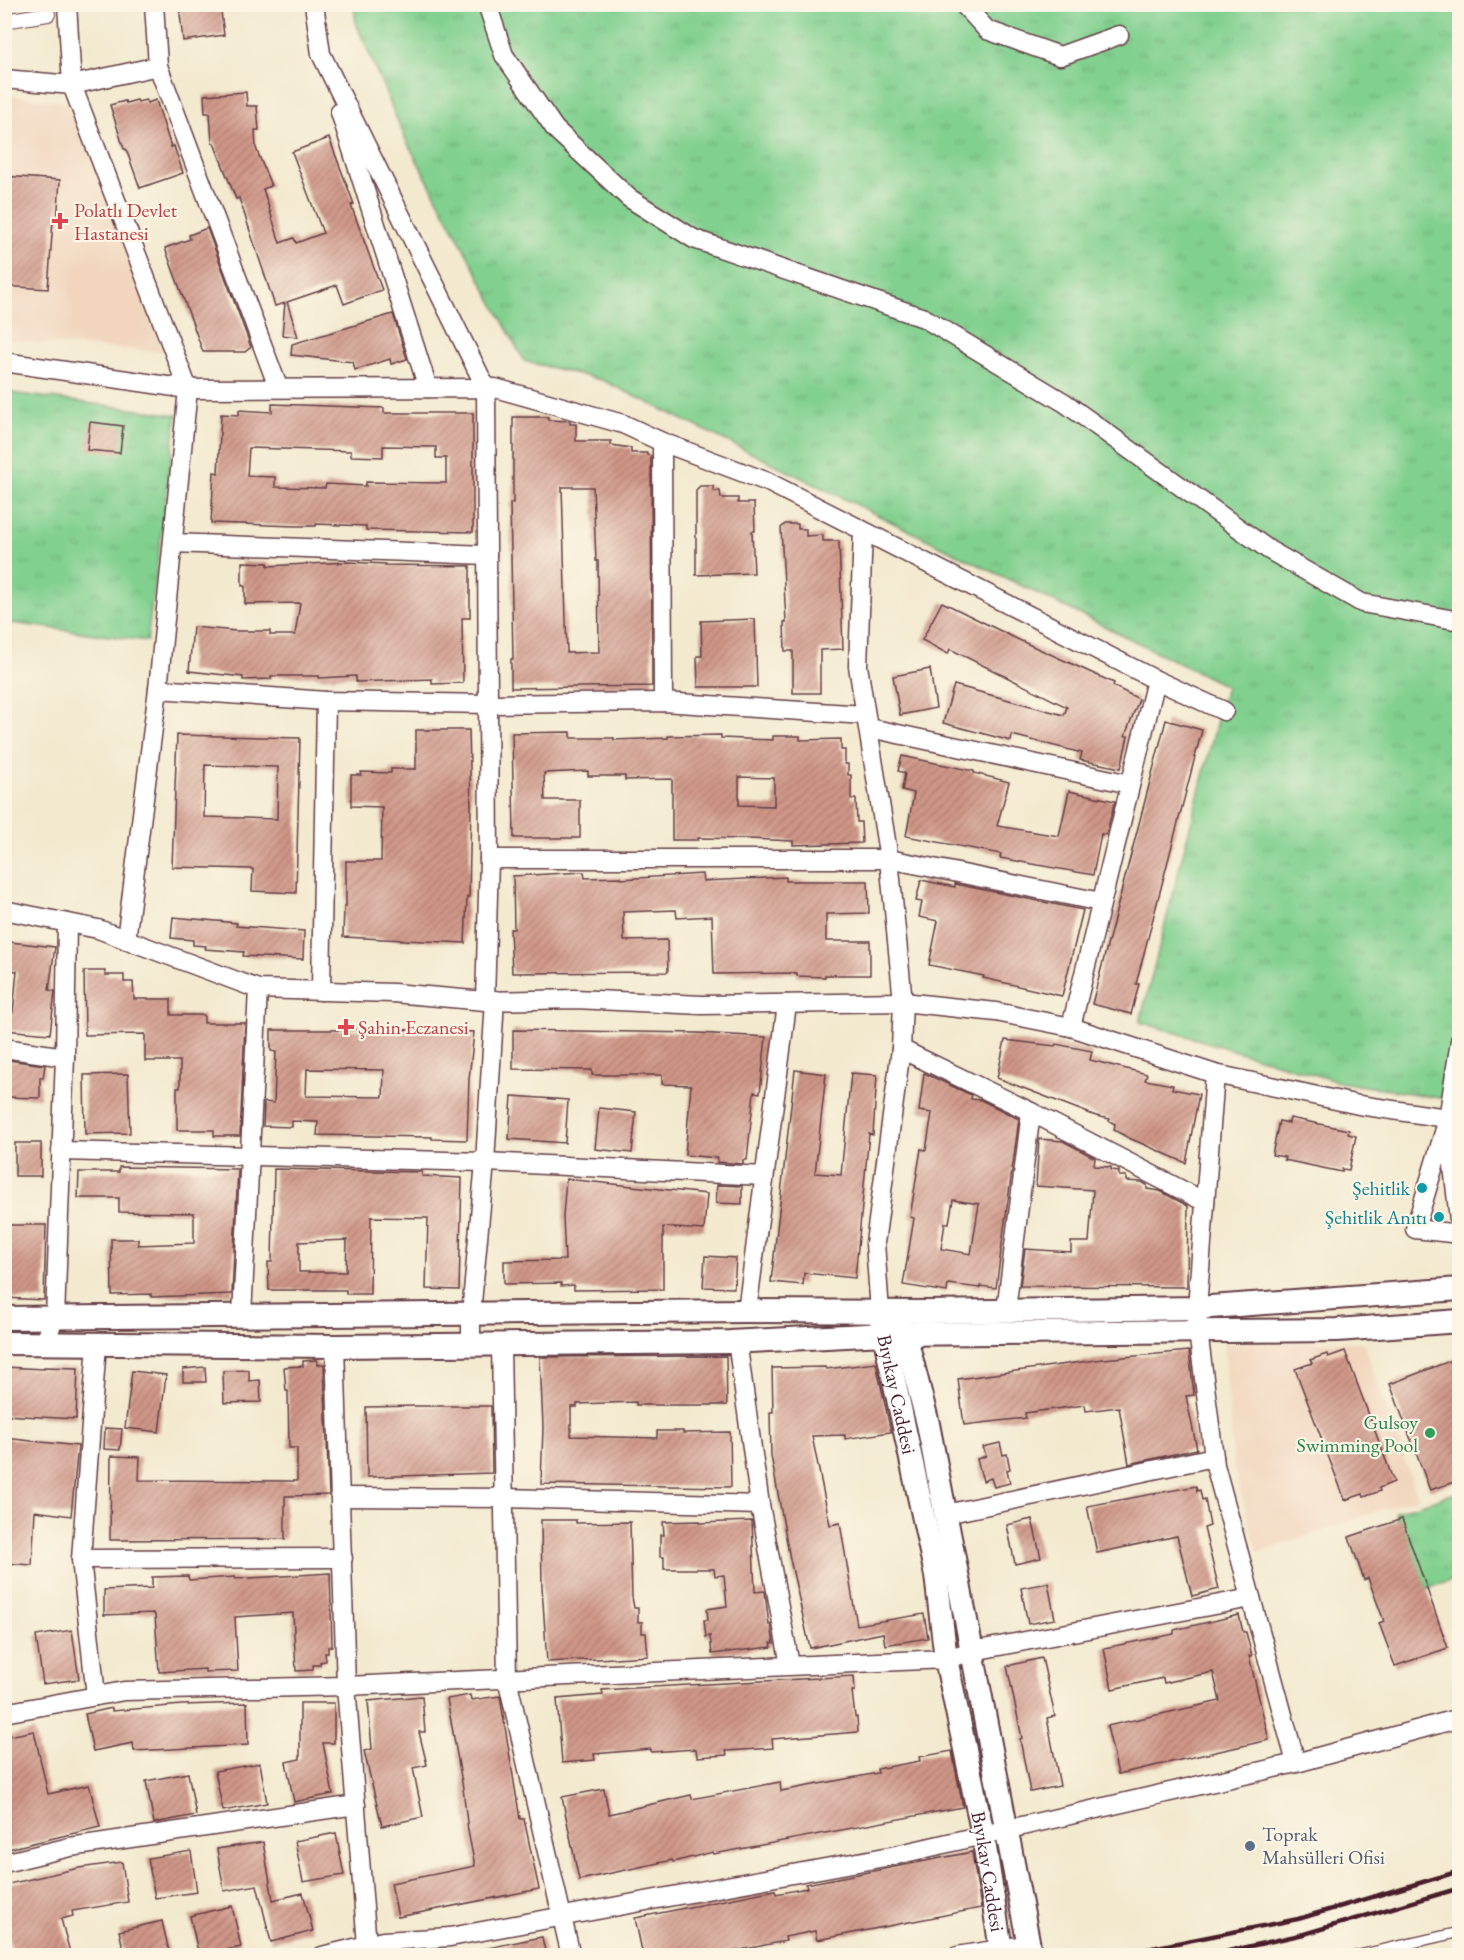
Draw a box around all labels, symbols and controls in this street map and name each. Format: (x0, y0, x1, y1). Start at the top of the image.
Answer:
place label: Polatlı Devlet Hastanesi (74, 197, 178, 246)
marker: Polatlı Devlet Hastanesi (51, 212, 69, 230)
place label: Şahin Eczanesi (358, 1014, 469, 1040)
marker: Şahin Eczanesi (339, 1020, 353, 1034)
place label: Şehitlik (1352, 1175, 1411, 1201)
marker: Şehitlik (1415, 1181, 1429, 1195)
place label: Şehitlik Anıtı (1325, 1204, 1427, 1230)
marker: Şehitlik Anıtı (1432, 1210, 1446, 1224)
street label: Bıyıkay Caddesi (871, 1332, 923, 1457)
place label: Gulsoy Swimming Pool (1296, 1409, 1418, 1458)
marker: Gulsoy Swimming Pool (1423, 1426, 1437, 1440)
street label: Bıyıkay Caddesi (965, 1809, 1011, 1934)
place label: Toprak Mahsülleri Ofisi (1262, 1821, 1385, 1870)
marker: Toprak Mahsülleri Ofisi (1243, 1839, 1257, 1853)

